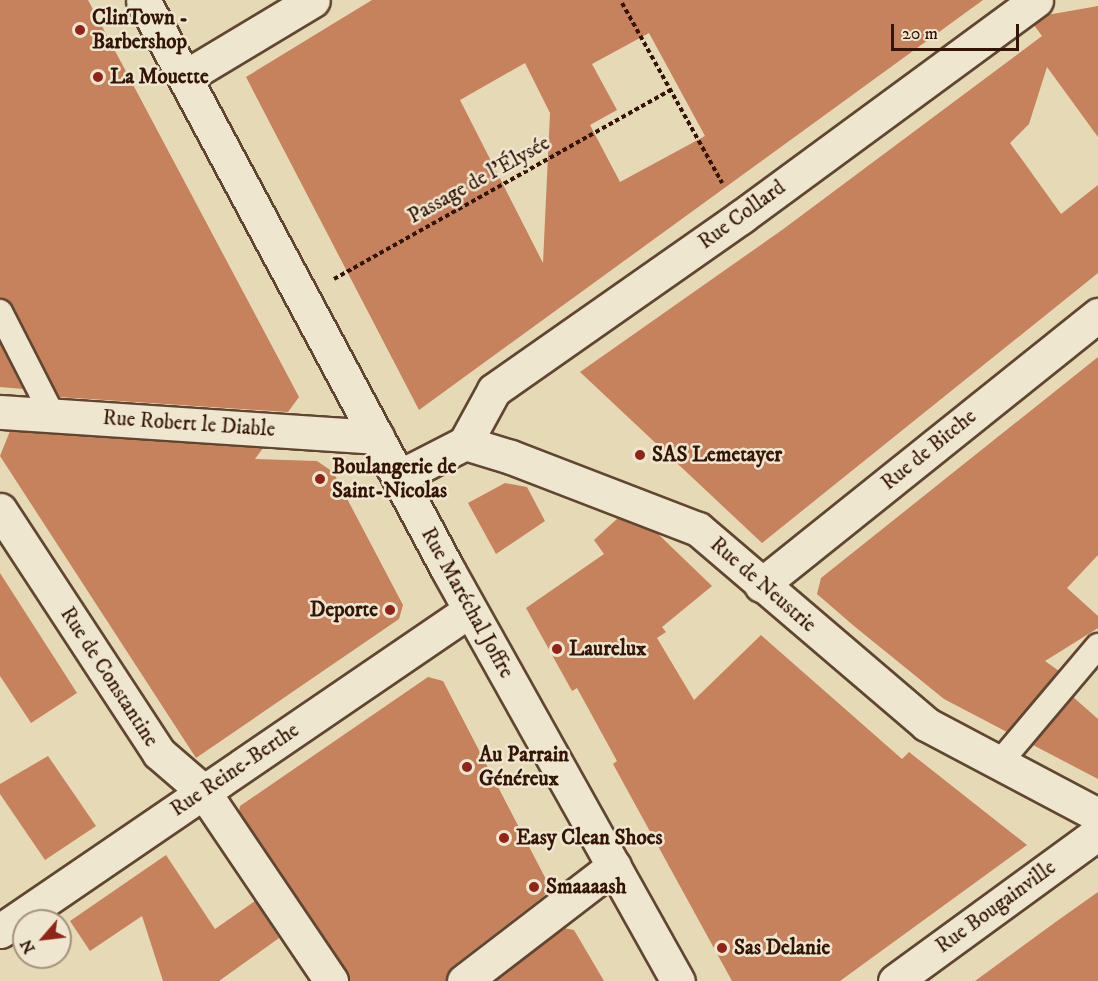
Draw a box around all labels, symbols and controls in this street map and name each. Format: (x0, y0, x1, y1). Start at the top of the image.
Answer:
place label: ClinTown - Barbershop (92, 5, 188, 55)
scale bar (894, 12, 1022, 50)
marker: ClinTown - Barbershop (73, 23, 87, 37)
text: 20 m (902, 23, 938, 45)
place label: La Mouette (110, 64, 209, 90)
marker: La Mouette (91, 70, 105, 84)
street label: Passage de l'Élysée (404, 131, 554, 229)
street label: Rue Collard (694, 175, 790, 255)
street label: Rue de Bitche (876, 404, 982, 496)
street label: Rue Robert le Diable (102, 405, 276, 443)
place label: SAS Lemetayer (652, 442, 782, 468)
marker: SAS Lemetayer (633, 448, 647, 462)
place label: Boulangerie de Saint-Nicolas (332, 454, 456, 504)
marker: Boulangerie de Saint-Nicolas (313, 472, 327, 486)
street label: Rue Maréchal Joffre (415, 523, 519, 683)
street label: Rue de Neustrie (705, 532, 821, 638)
place label: Deporte (310, 597, 378, 623)
street label: Rue de Constantine (54, 602, 164, 752)
marker: Deporte (383, 603, 397, 617)
place label: Laurelux (569, 636, 646, 662)
marker: Laurelux (550, 642, 564, 656)
street label: Rue Reine-Berthe (166, 718, 304, 822)
place label: Au Parrain Généreux (479, 742, 569, 792)
marker: Au Parrain Généreux (460, 760, 474, 774)
place label: Easy Clean Shoes (516, 825, 662, 851)
marker: Easy Clean Shoes (497, 831, 511, 845)
street label: Rue Bougainville (931, 855, 1061, 959)
place label: Smaaaash (546, 874, 627, 900)
marker: Smaaaash (527, 880, 541, 894)
north arrow (12, 909, 72, 969)
place label: Sas Delanie (734, 935, 830, 961)
text: N (16, 936, 40, 957)
marker: Sas Delanie (715, 941, 729, 955)

